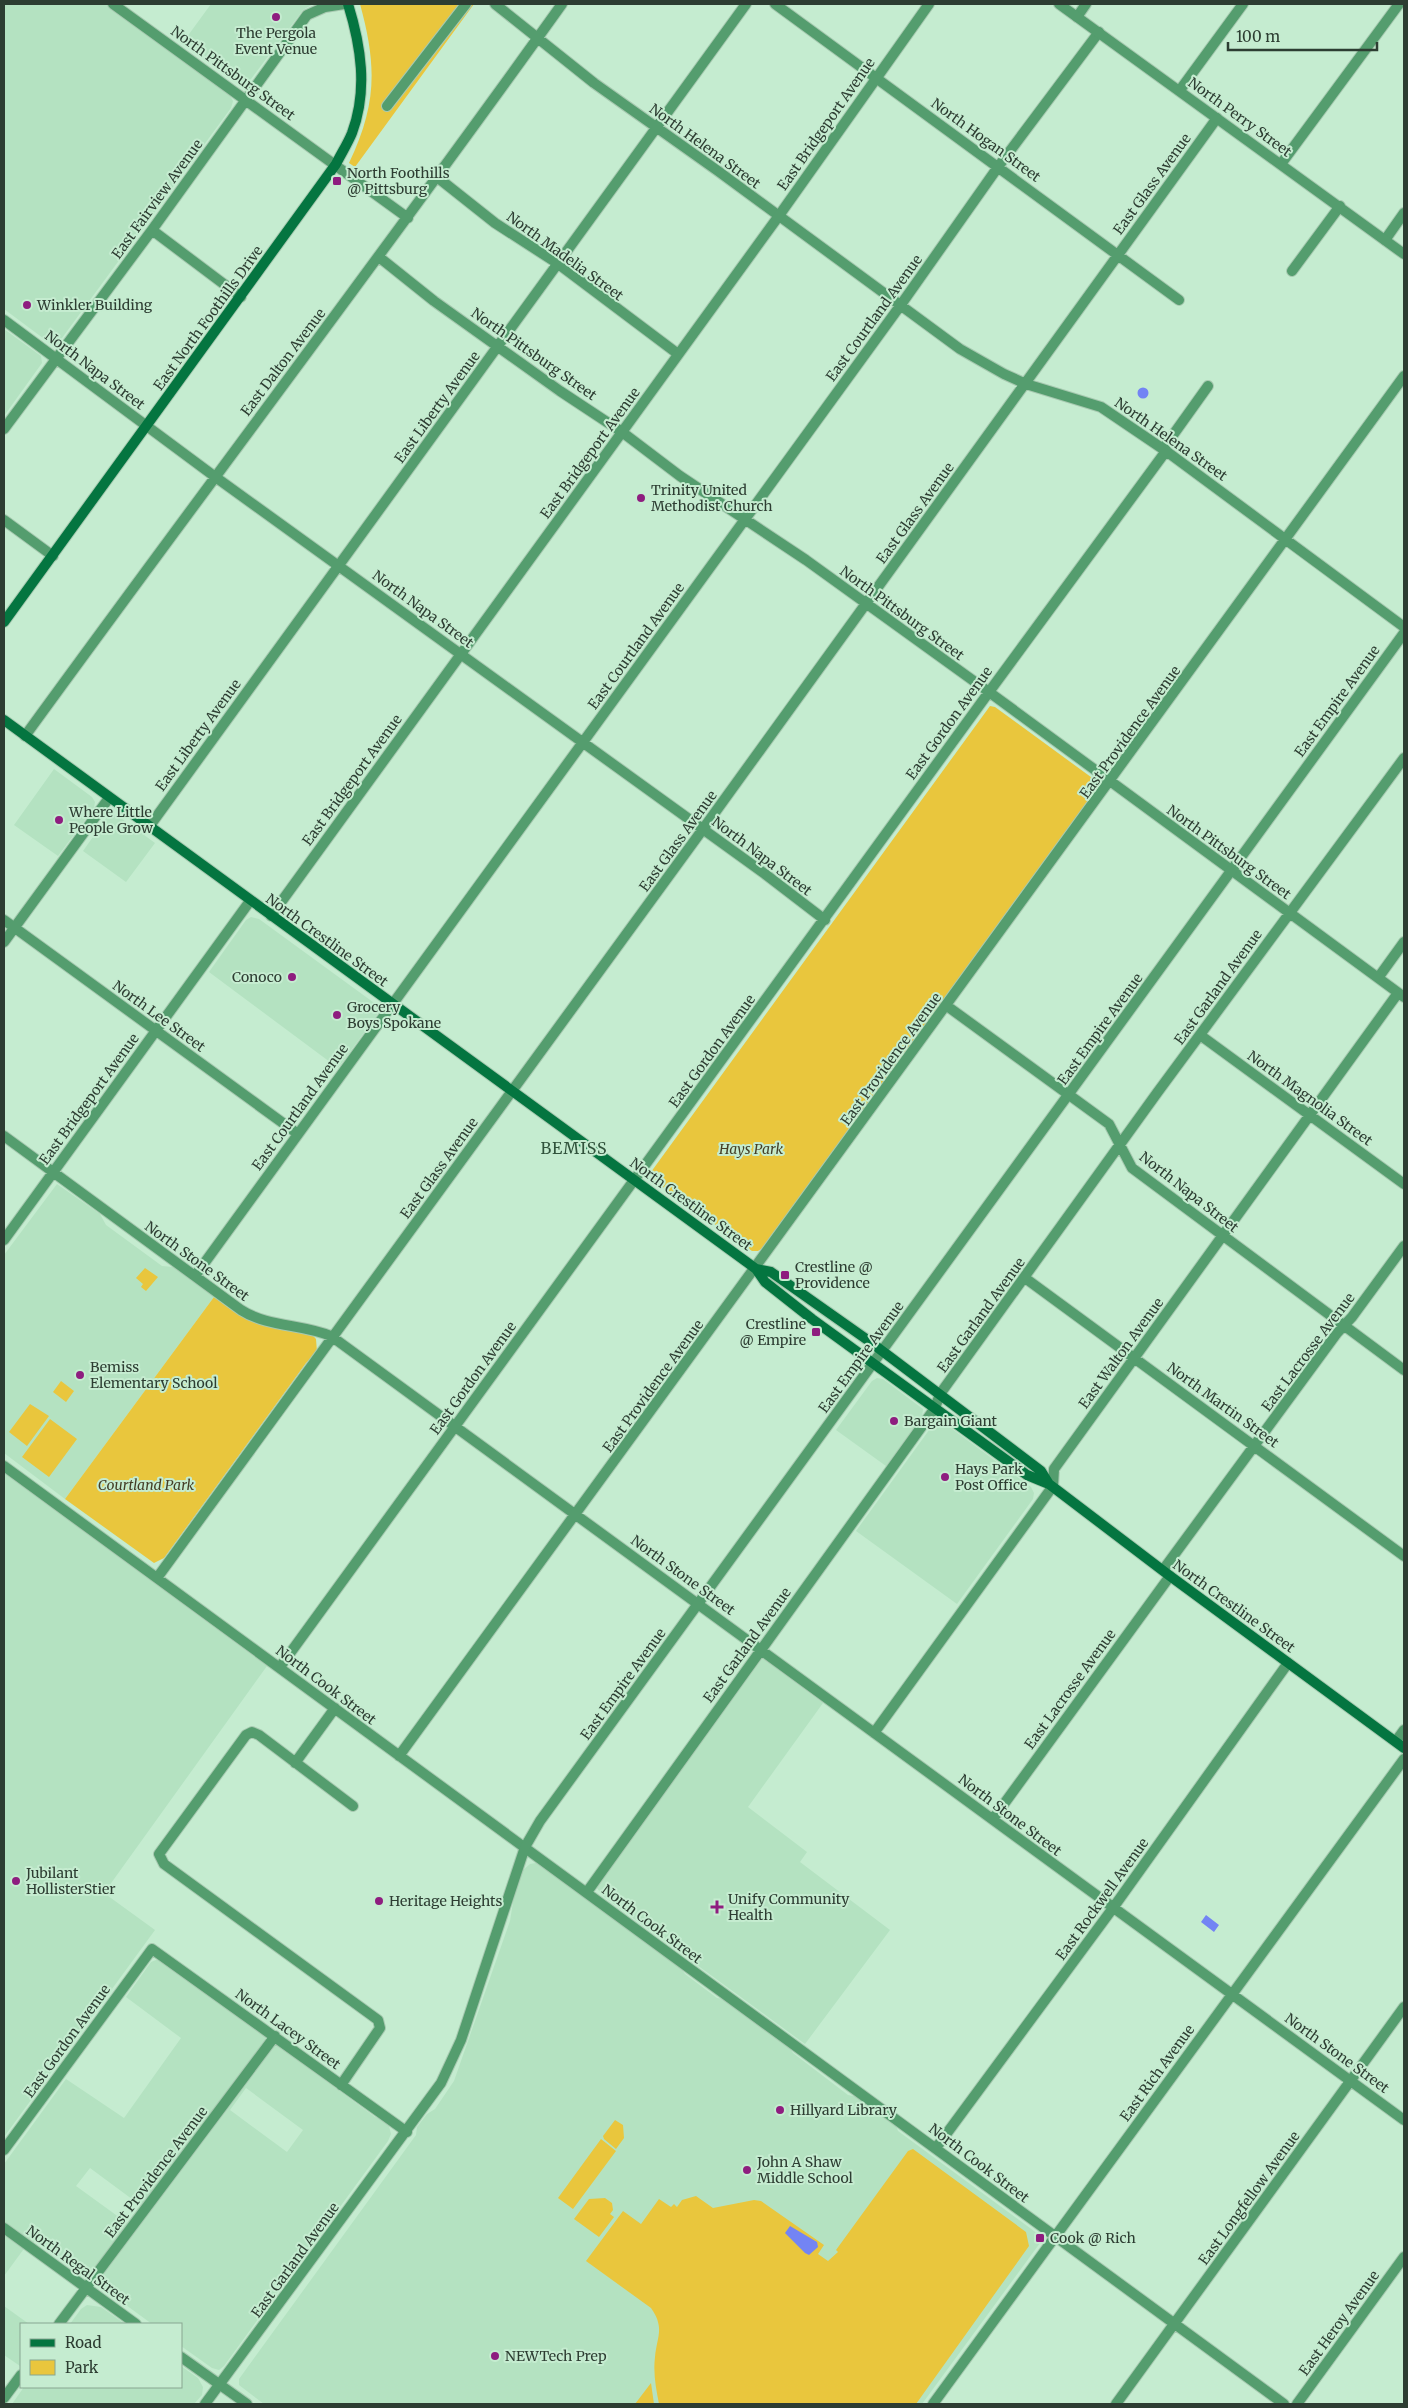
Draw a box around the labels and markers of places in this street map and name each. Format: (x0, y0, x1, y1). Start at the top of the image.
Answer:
marker: The Pergola Event Venue (270, 11, 282, 23)
place label: The Pergola Event Venue (235, 24, 317, 58)
place label: North Foothills @ Pittsburg (347, 164, 450, 198)
marker: North Foothills @ Pittsburg (331, 175, 343, 187)
place label: Winkler Building (36, 296, 153, 314)
marker: Winkler Building (21, 299, 33, 311)
place label: Trinity United Methodist Church (651, 481, 773, 515)
marker: Trinity United Methodist Church (635, 492, 647, 504)
place label: Where Little People Grow (68, 803, 153, 837)
marker: Where Little People Grow (53, 814, 65, 826)
place label: Conoco (232, 968, 282, 986)
marker: Conoco (286, 971, 298, 983)
place label: Grocery Boys Spokane (347, 998, 441, 1032)
marker: Grocery Boys Spokane (331, 1009, 343, 1021)
place label: Crestline @ Providence (795, 1258, 873, 1292)
marker: Crestline @ Providence (779, 1269, 791, 1281)
place label: Crestline @ Empire (740, 1315, 806, 1349)
marker: Crestline @ Empire (810, 1326, 822, 1338)
place label: Bemiss Elementary School (90, 1358, 218, 1392)
marker: Bemiss Elementary School (74, 1369, 86, 1381)
place label: Bargain Giant (904, 1412, 997, 1430)
marker: Bargain Giant (888, 1415, 900, 1427)
place label: Hays Park Post Office (955, 1460, 1027, 1494)
marker: Hays Park Post Office (939, 1471, 951, 1483)
place label: Jubilant HollisterStier (25, 1864, 116, 1898)
marker: Jubilant HollisterStier (10, 1875, 22, 1887)
place label: Unify Community Health (728, 1890, 850, 1924)
place label: Heritage Heights (389, 1892, 503, 1910)
marker: Heritage Heights (373, 1895, 385, 1907)
marker: Unify Community Health (710, 1900, 724, 1914)
place label: Hillyard Library (790, 2101, 898, 2119)
marker: Hillyard Library (774, 2104, 786, 2116)
place label: John A Shaw Middle School (756, 2153, 854, 2187)
marker: John A Shaw Middle School (741, 2164, 753, 2176)
place label: Cook @ Rich (1050, 2229, 1136, 2247)
marker: Cook @ Rich (1034, 2232, 1046, 2244)
place label: NEWTech Prep (505, 2347, 607, 2365)
marker: NEWTech Prep (489, 2350, 501, 2362)

